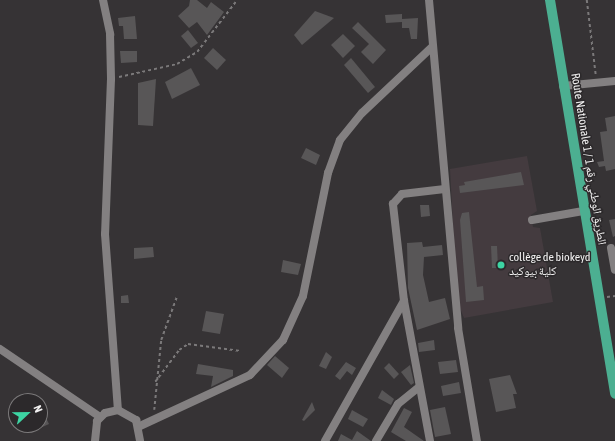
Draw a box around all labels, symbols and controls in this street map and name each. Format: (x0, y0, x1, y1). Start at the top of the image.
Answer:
street label: Route Nationale 1 / الطريق الوطني رقم 1 (567, 72, 609, 246)
place label: collège de biokeyd كلية بيوكيد (509, 251, 591, 279)
marker: collège de biokeyd كلية بيوكيد (496, 260, 506, 270)
north arrow (8, 393, 48, 433)
text: N (31, 404, 45, 414)

